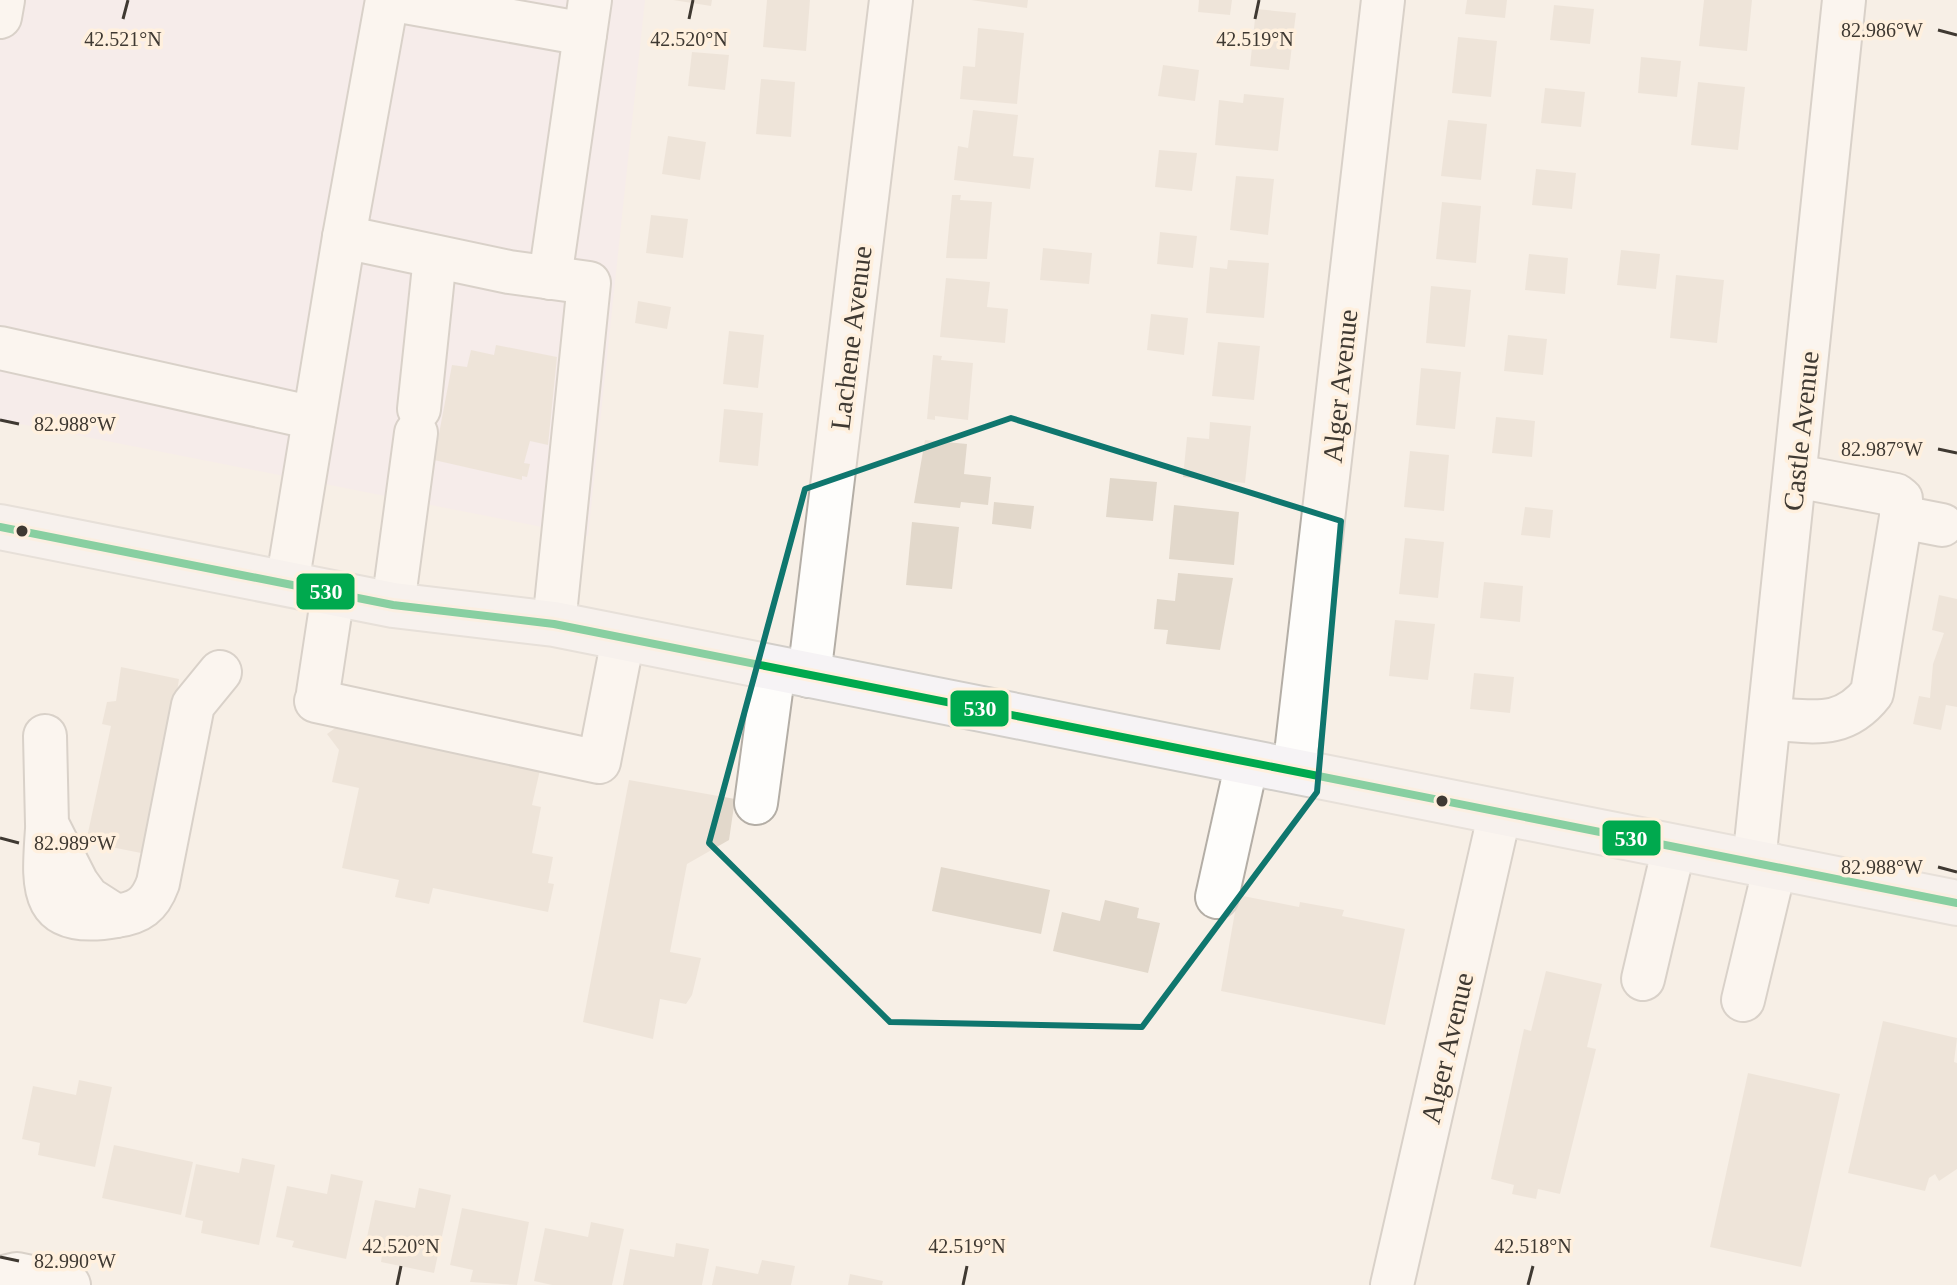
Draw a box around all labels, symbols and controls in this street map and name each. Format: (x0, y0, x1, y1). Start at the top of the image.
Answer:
text: 82.986°W (1841, 19, 1923, 41)
text: 42.521°N (84, 28, 162, 50)
text: 42.520°N (650, 28, 728, 50)
text: 42.519°N (1216, 28, 1294, 50)
street label: Lachene Avenue (824, 244, 878, 432)
street label: Alger Avenue (1317, 308, 1363, 464)
street label: Castle Avenue (1777, 350, 1825, 512)
text: 82.988°W (34, 413, 116, 435)
text: 82.987°W (1841, 438, 1923, 460)
unlabelled marker (14, 523, 30, 539)
line badge: 530 (295, 572, 356, 611)
text: 530 (310, 579, 343, 604)
line badge: 530 (949, 689, 1010, 728)
text: 530 (964, 696, 997, 721)
unlabelled marker (1434, 793, 1450, 809)
line badge: 530 (1601, 819, 1662, 857)
text: 530 (1615, 826, 1648, 851)
text: 82.989°W (34, 832, 116, 854)
text: 82.988°W (1841, 856, 1923, 878)
street label: Alger Avenue (1415, 969, 1479, 1127)
text: 42.520°N (362, 1235, 440, 1257)
text: 42.519°N (928, 1235, 1006, 1257)
text: 42.518°N (1494, 1235, 1572, 1257)
text: 82.990°W (34, 1250, 116, 1272)

